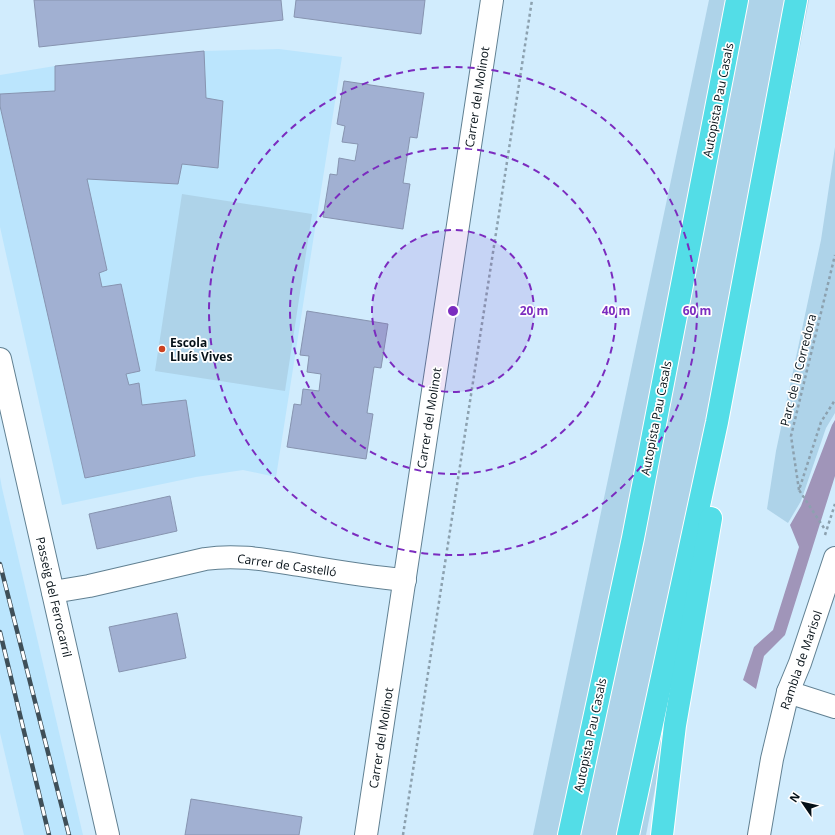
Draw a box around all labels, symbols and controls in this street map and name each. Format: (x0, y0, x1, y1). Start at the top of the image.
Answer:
street label: Autopista Pau Casals (699, 41, 737, 159)
street label: Carrer del Molinot (461, 45, 493, 149)
text: 20 m (520, 302, 548, 319)
text: 40 m (602, 302, 630, 319)
text: 60 m (683, 302, 711, 319)
centre of rings (446, 304, 460, 318)
street label: Parc de la Corredora (776, 312, 820, 428)
place label: Escola Lluís Vives (170, 334, 232, 365)
marker: Escola Lluís Vives (157, 344, 167, 354)
street label: Autopista Pau Casals (637, 359, 675, 477)
street label: Carrer del Molinot (413, 366, 445, 470)
street label: Passeig del Ferrocarril (32, 535, 76, 659)
street label: Carrer de Castelló (236, 550, 338, 580)
street label: Rambla de Marisol (776, 608, 826, 712)
street label: Autopista Pau Casals (570, 676, 610, 794)
street label: Carrer del Molinot (365, 686, 397, 790)
north arrow (783, 783, 823, 823)
text: N (786, 789, 803, 805)

